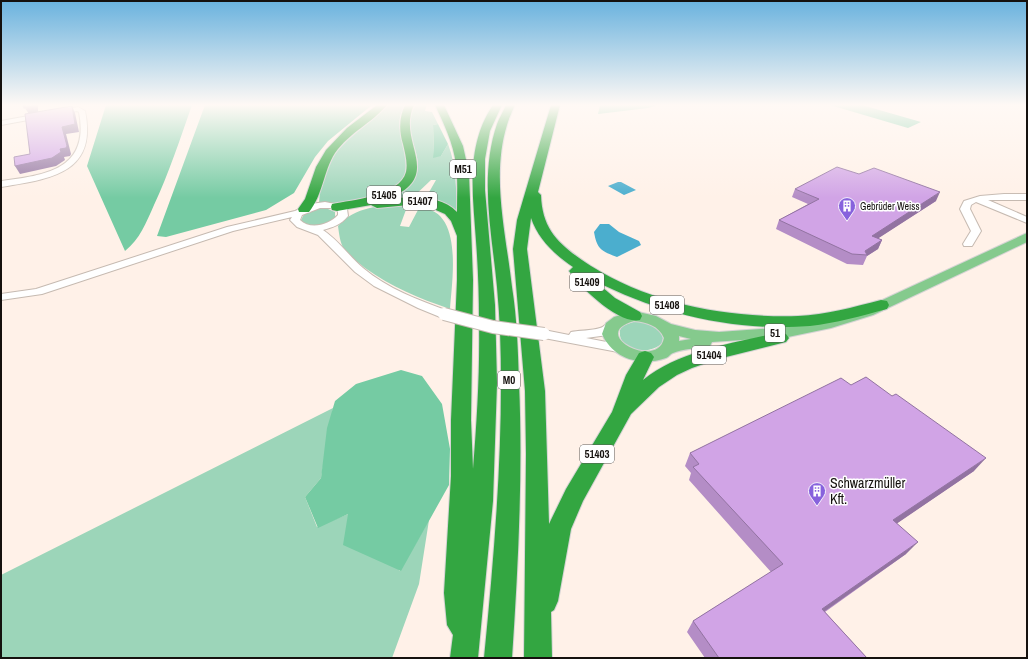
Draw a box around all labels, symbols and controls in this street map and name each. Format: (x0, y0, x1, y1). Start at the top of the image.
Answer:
road number: M51 (450, 160, 476, 178)
road number: 51405 (367, 186, 401, 204)
road number: 51407 (403, 192, 437, 210)
building icon: Gebrüder Weiss (837, 196, 857, 221)
place label: Gebrüder Weiss (860, 200, 920, 213)
road number: 51409 (570, 273, 604, 291)
road number: 51408 (650, 296, 684, 314)
road number: 51 (765, 324, 785, 342)
road number: 51404 (692, 346, 726, 364)
road number: M0 (498, 371, 520, 389)
road number: 51403 (580, 445, 614, 463)
place label: Schwarzmüller Kft. (830, 474, 905, 508)
building icon: Schwarzmüller Kft. (807, 481, 827, 506)

